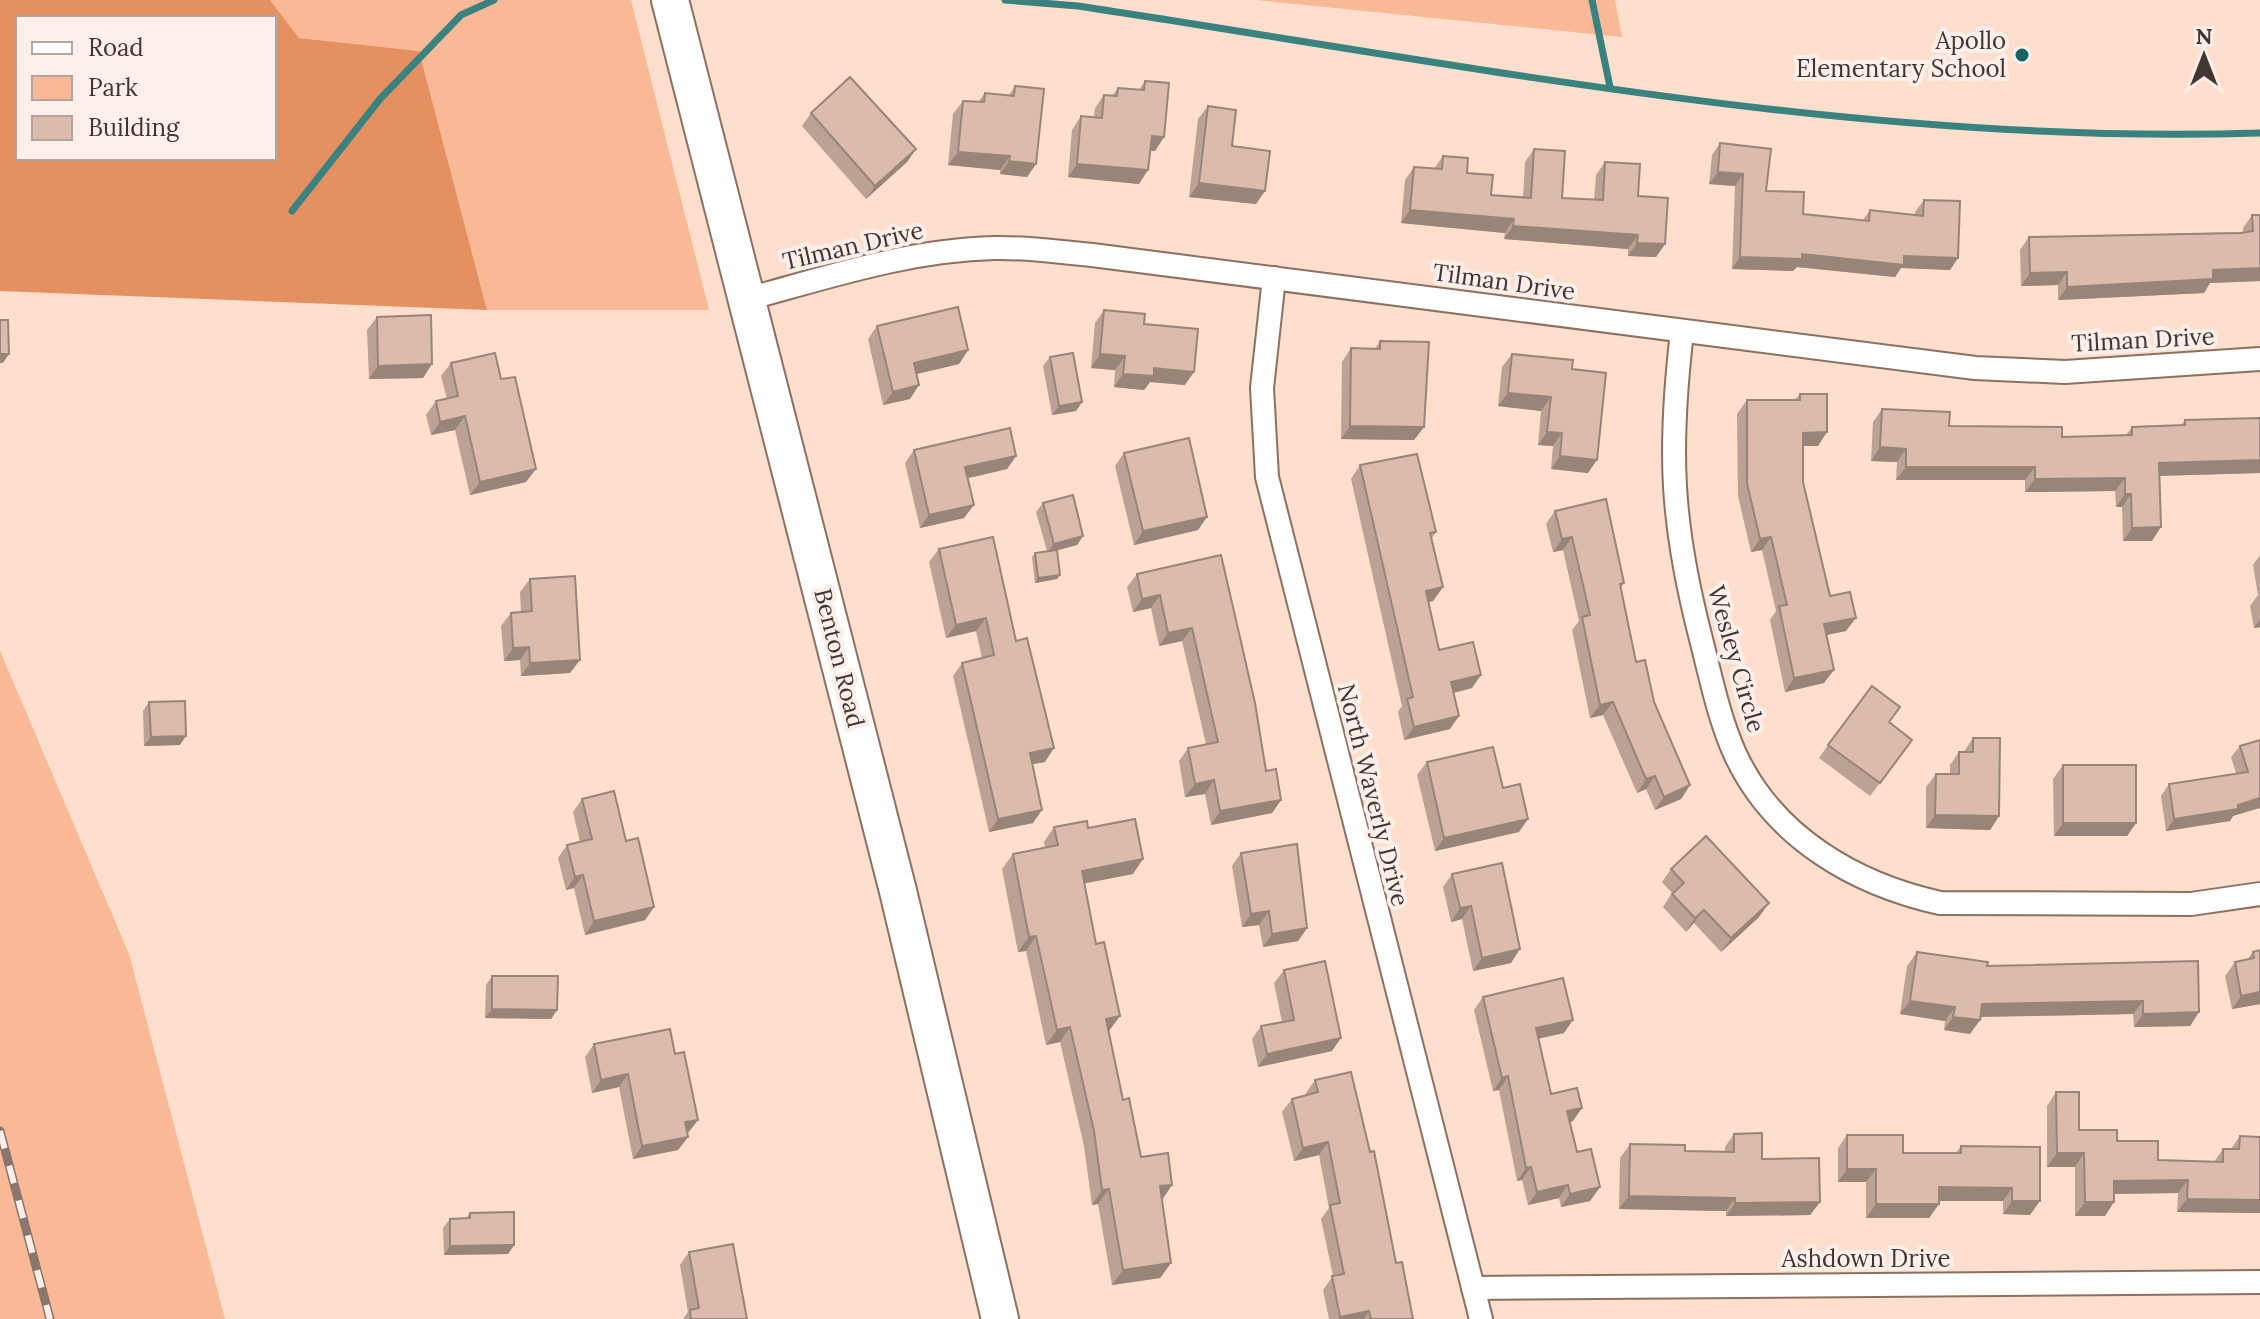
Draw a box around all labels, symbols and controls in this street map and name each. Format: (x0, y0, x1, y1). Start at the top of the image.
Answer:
legend (16, 16, 276, 160)
north arrow (2164, 16, 2244, 96)
text: N (2195, 22, 2213, 50)
place label: Apollo Elementary School (1796, 25, 2006, 84)
text: Road (88, 32, 144, 63)
marker: Apollo Elementary School (2013, 46, 2031, 64)
text: Park (88, 72, 138, 103)
text: Building (88, 112, 180, 143)
street label: Tilman Drive (780, 214, 926, 277)
street label: Tilman Drive (1431, 256, 1577, 307)
street label: Tilman Drive (2071, 320, 2215, 359)
street label: Wesley Circle (1701, 582, 1772, 736)
street label: Benton Road (807, 585, 872, 731)
street label: North Waverly Drive (1331, 680, 1416, 909)
street label: Ashdown Drive (1781, 1243, 1950, 1274)

